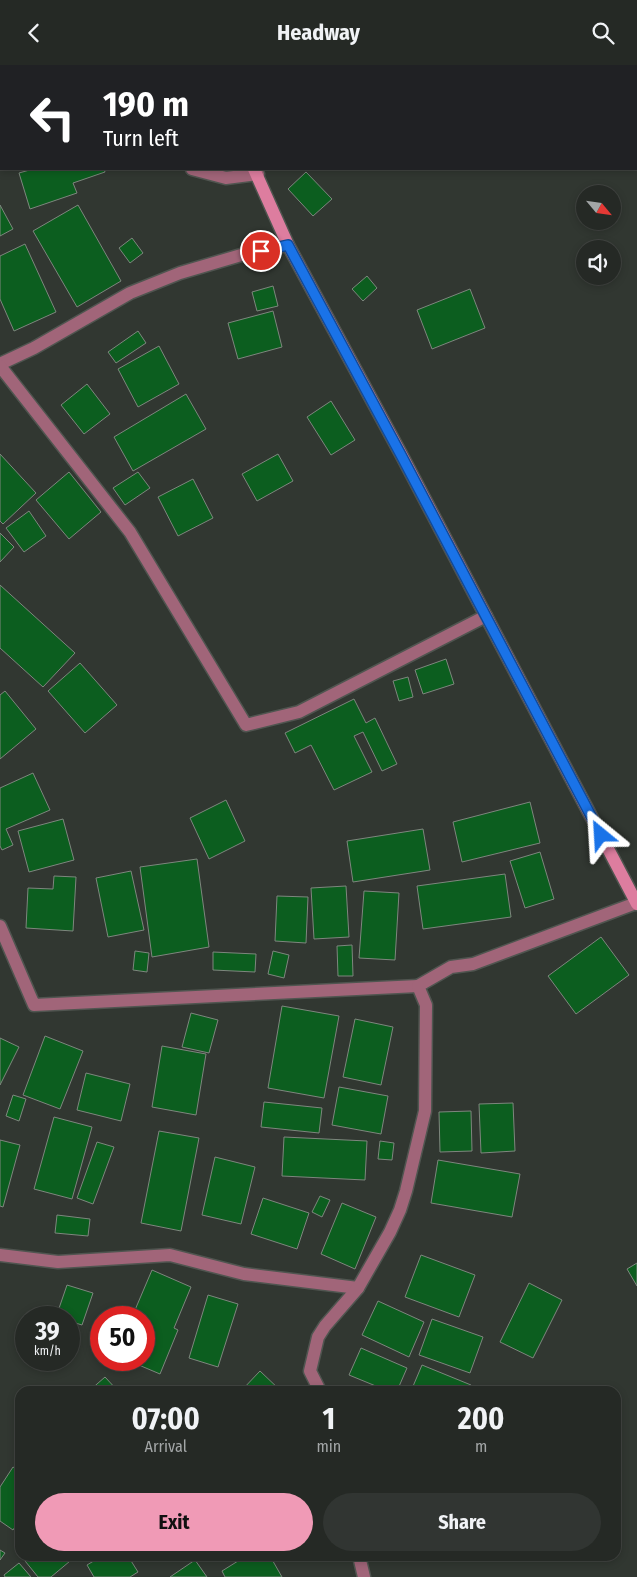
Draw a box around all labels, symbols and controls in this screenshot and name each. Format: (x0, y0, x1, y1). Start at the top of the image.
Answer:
icon: back (20, 19, 48, 47)
text: Headway (277, 19, 360, 46)
icon: search (589, 19, 617, 47)
text: 190 m (103, 83, 189, 125)
icon: left (20, 85, 85, 150)
text: Turn left (103, 125, 179, 152)
north arrow (576, 185, 621, 230)
map controls (576, 185, 621, 285)
pin (240, 230, 282, 272)
icon: arrive (247, 237, 275, 265)
button: sound (576, 240, 621, 285)
position arrow (574, 808, 626, 860)
speed limit sign: 50 (90, 1306, 155, 1371)
text: 39 (35, 1317, 60, 1347)
text: km/h (34, 1344, 61, 1358)
text: 07:00 (132, 1401, 200, 1437)
text: 1 (322, 1401, 335, 1437)
text: 200 (458, 1401, 504, 1437)
text: Arrival (144, 1437, 187, 1456)
text: min (316, 1437, 341, 1456)
text: m (475, 1437, 487, 1456)
button: Exit (35, 1493, 313, 1551)
button: Share (323, 1493, 601, 1551)

